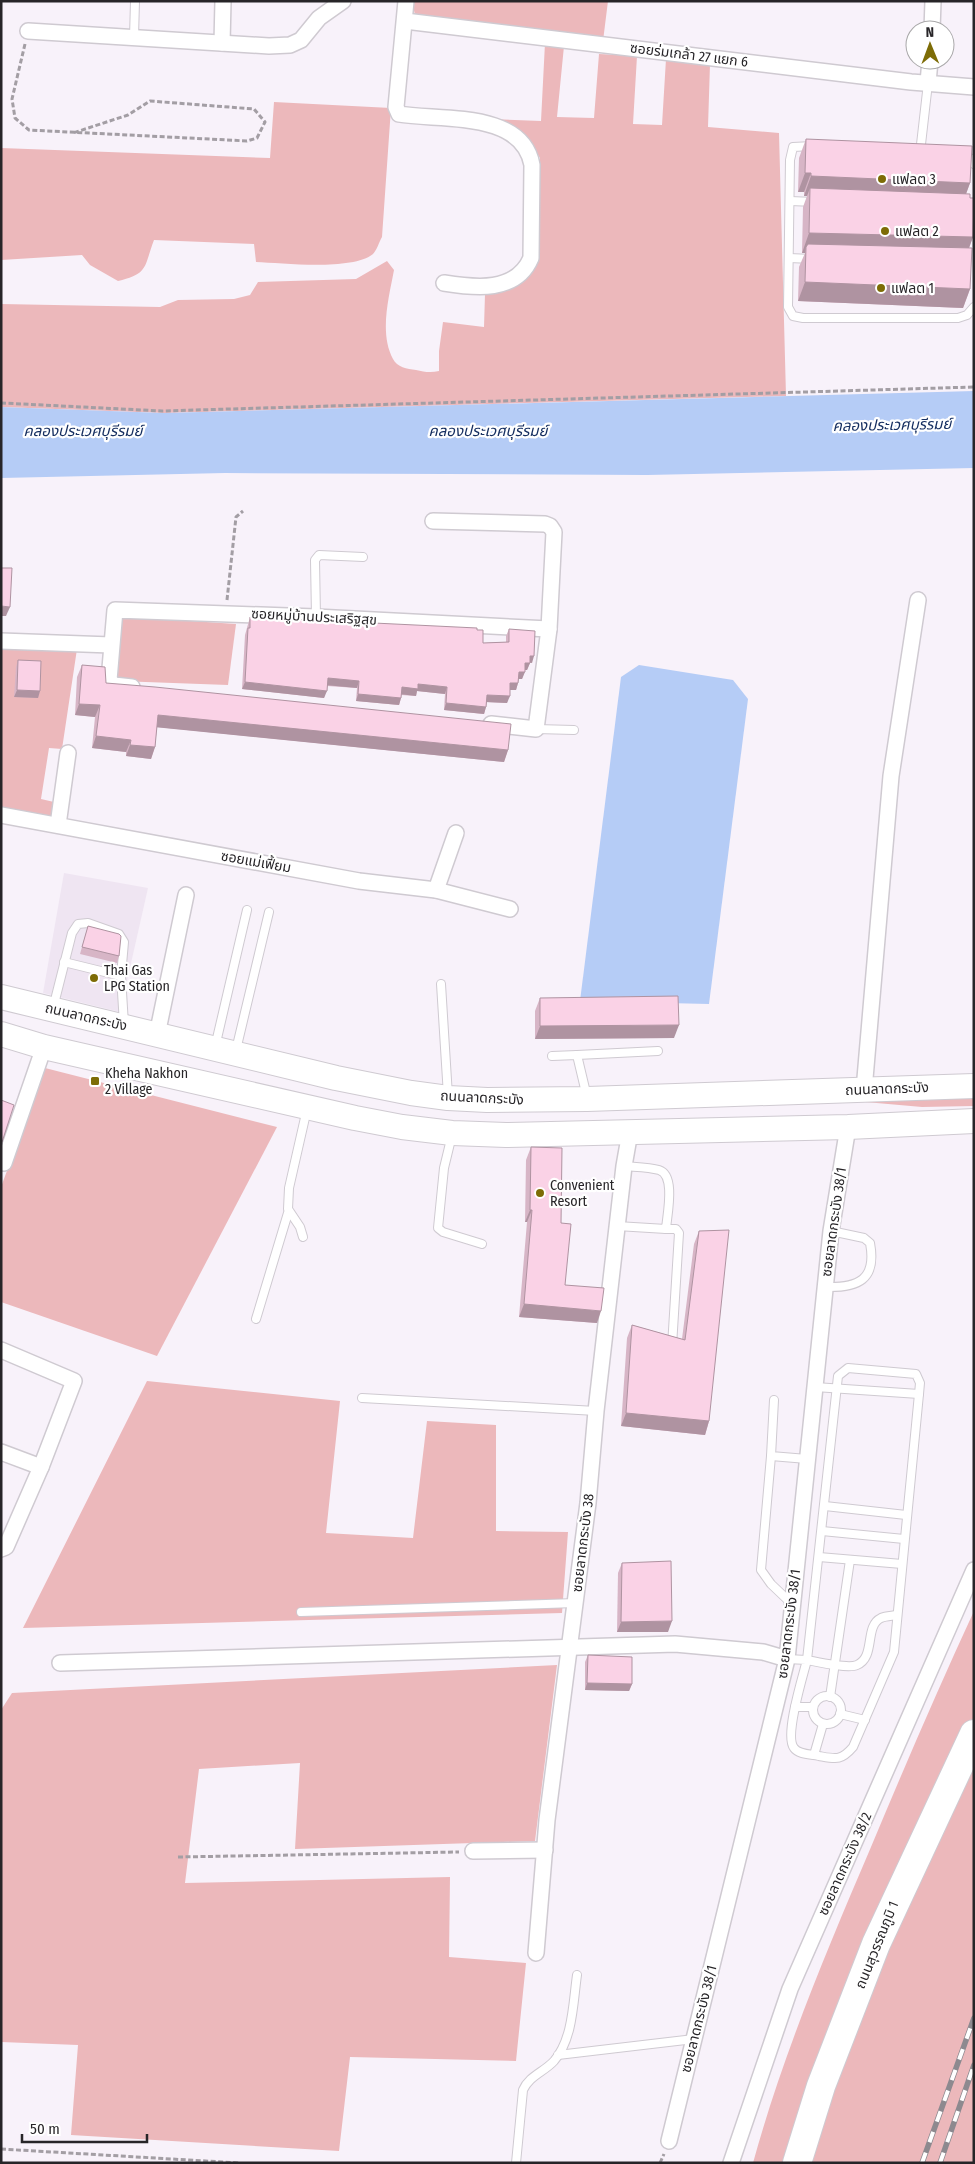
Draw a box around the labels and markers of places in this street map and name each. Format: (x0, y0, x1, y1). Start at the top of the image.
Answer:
place label: แฟลต 3 (892, 171, 936, 188)
marker: แฟลต 3 (876, 173, 888, 185)
place label: แฟลต 2 (895, 223, 939, 240)
marker: แฟลต 2 (879, 225, 891, 237)
place label: แฟลต 1 (891, 280, 934, 297)
marker: แฟลต 1 (875, 282, 887, 294)
place label: Thai Gas LPG Station (104, 962, 170, 995)
marker: Thai Gas LPG Station (88, 972, 100, 984)
place label: Kheha Nakhon 2 Village (105, 1065, 188, 1098)
marker: Kheha Nakhon 2 Village (89, 1075, 101, 1087)
place label: Convenient Resort (550, 1177, 615, 1210)
marker: Convenient Resort (534, 1187, 546, 1199)

